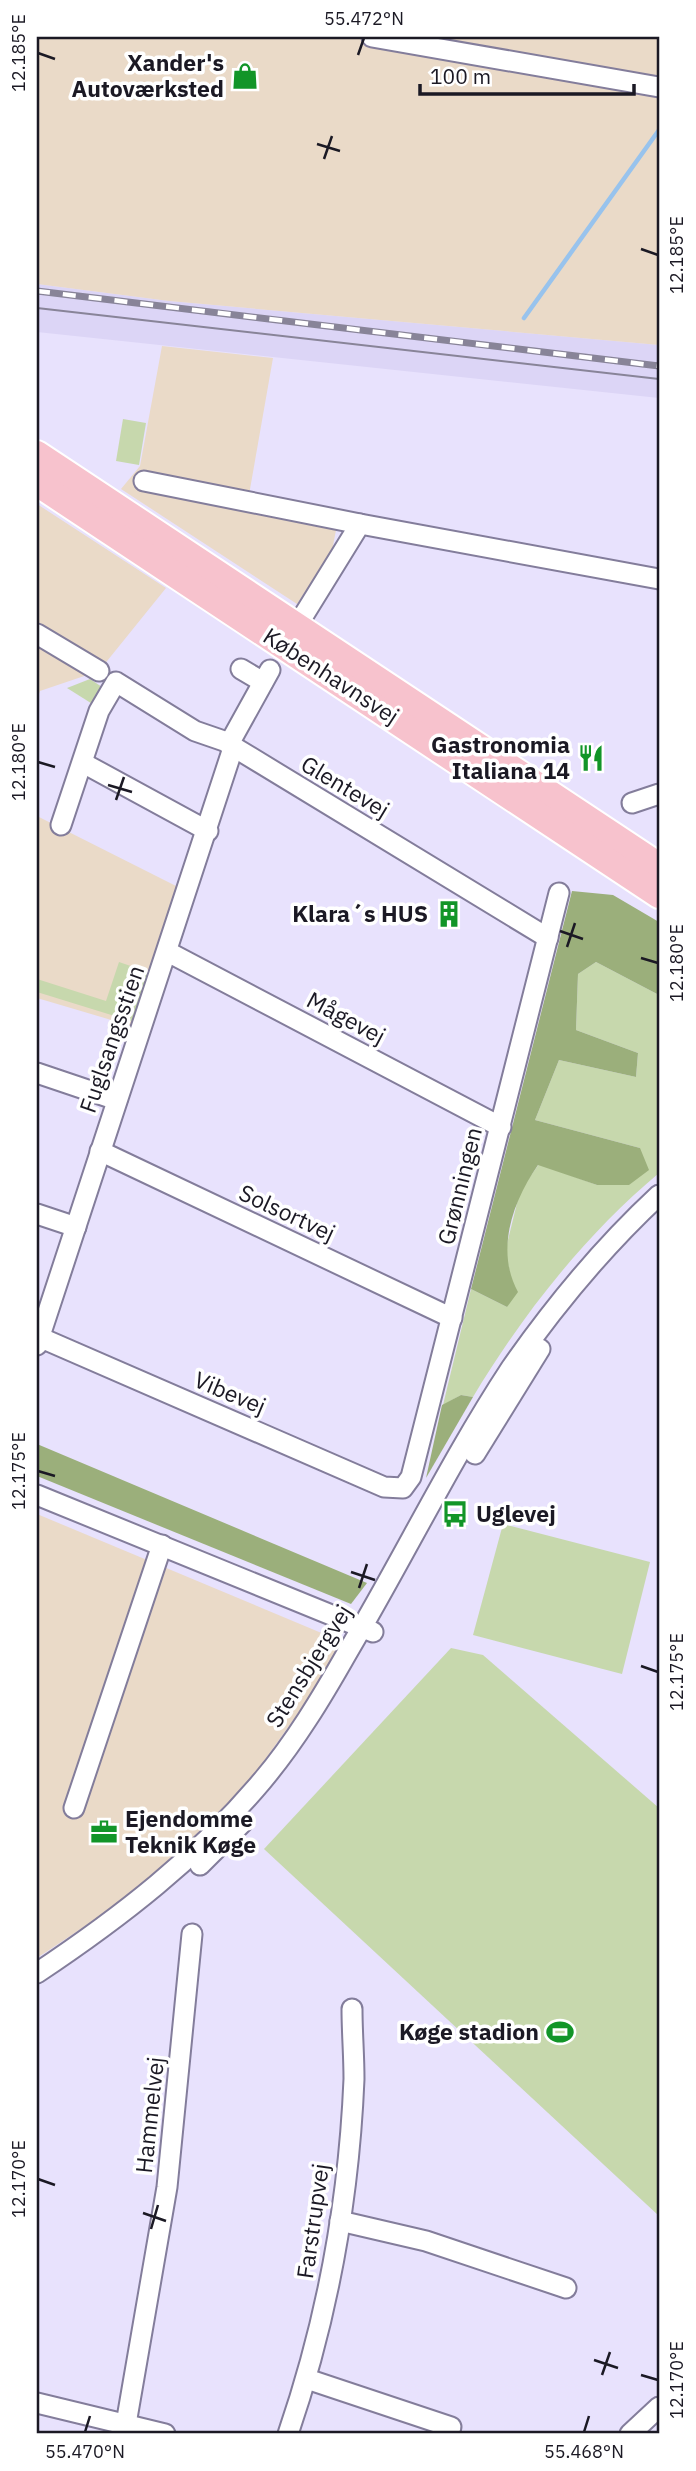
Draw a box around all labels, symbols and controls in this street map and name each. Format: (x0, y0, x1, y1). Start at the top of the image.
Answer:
text: 55.472°N (324, 7, 404, 30)
text: 12.185°E (7, 14, 30, 92)
place label: Xander's Autoværksted (72, 47, 224, 103)
scale bar (420, 52, 633, 96)
shop icon: Xander's Autoværksted (230, 61, 260, 91)
text: 100 m (430, 62, 491, 90)
text: 12.185°E (665, 216, 688, 294)
street label: Københavnsvej (258, 620, 405, 730)
text: 12.180°E (7, 723, 30, 801)
place label: Gastronomia Italiana 14 (431, 729, 570, 785)
restaurant icon: Gastronomia Italiana 14 (576, 743, 606, 773)
street label: Glentevej (296, 748, 395, 824)
place label: Klara´s HUS (292, 898, 428, 928)
building icon: Klara´s HUS (434, 899, 464, 929)
text: 12.180°E (665, 924, 688, 1002)
street label: Fuglsangsstien (72, 961, 150, 1116)
street label: Mågevej (302, 984, 391, 1050)
street label: Grønningen (430, 1124, 488, 1248)
street label: Solsortvej (235, 1177, 340, 1247)
street label: Vibevej (190, 1364, 271, 1421)
text: 12.175°E (7, 1432, 30, 1510)
place label: Uglevej (476, 1498, 556, 1528)
bus stop icon: Uglevej (440, 1499, 470, 1529)
street label: Stensbjergvej (258, 1598, 358, 1733)
text: 12.175°E (665, 1633, 688, 1711)
place label: Ejendomme Teknik Køge (125, 1803, 256, 1859)
office icon: Ejendomme Teknik Køge (89, 1817, 119, 1847)
place label: Køge stadion (399, 2016, 539, 2046)
sports icon: Køge stadion (545, 2017, 575, 2047)
street label: Hammelvej (128, 2055, 170, 2175)
text: 12.170°E (7, 2140, 30, 2218)
street label: Farstrupvej (289, 2161, 335, 2280)
text: 12.170°E (665, 2341, 688, 2419)
text: 55.470°N (45, 2440, 125, 2463)
text: 55.468°N (544, 2440, 624, 2463)

